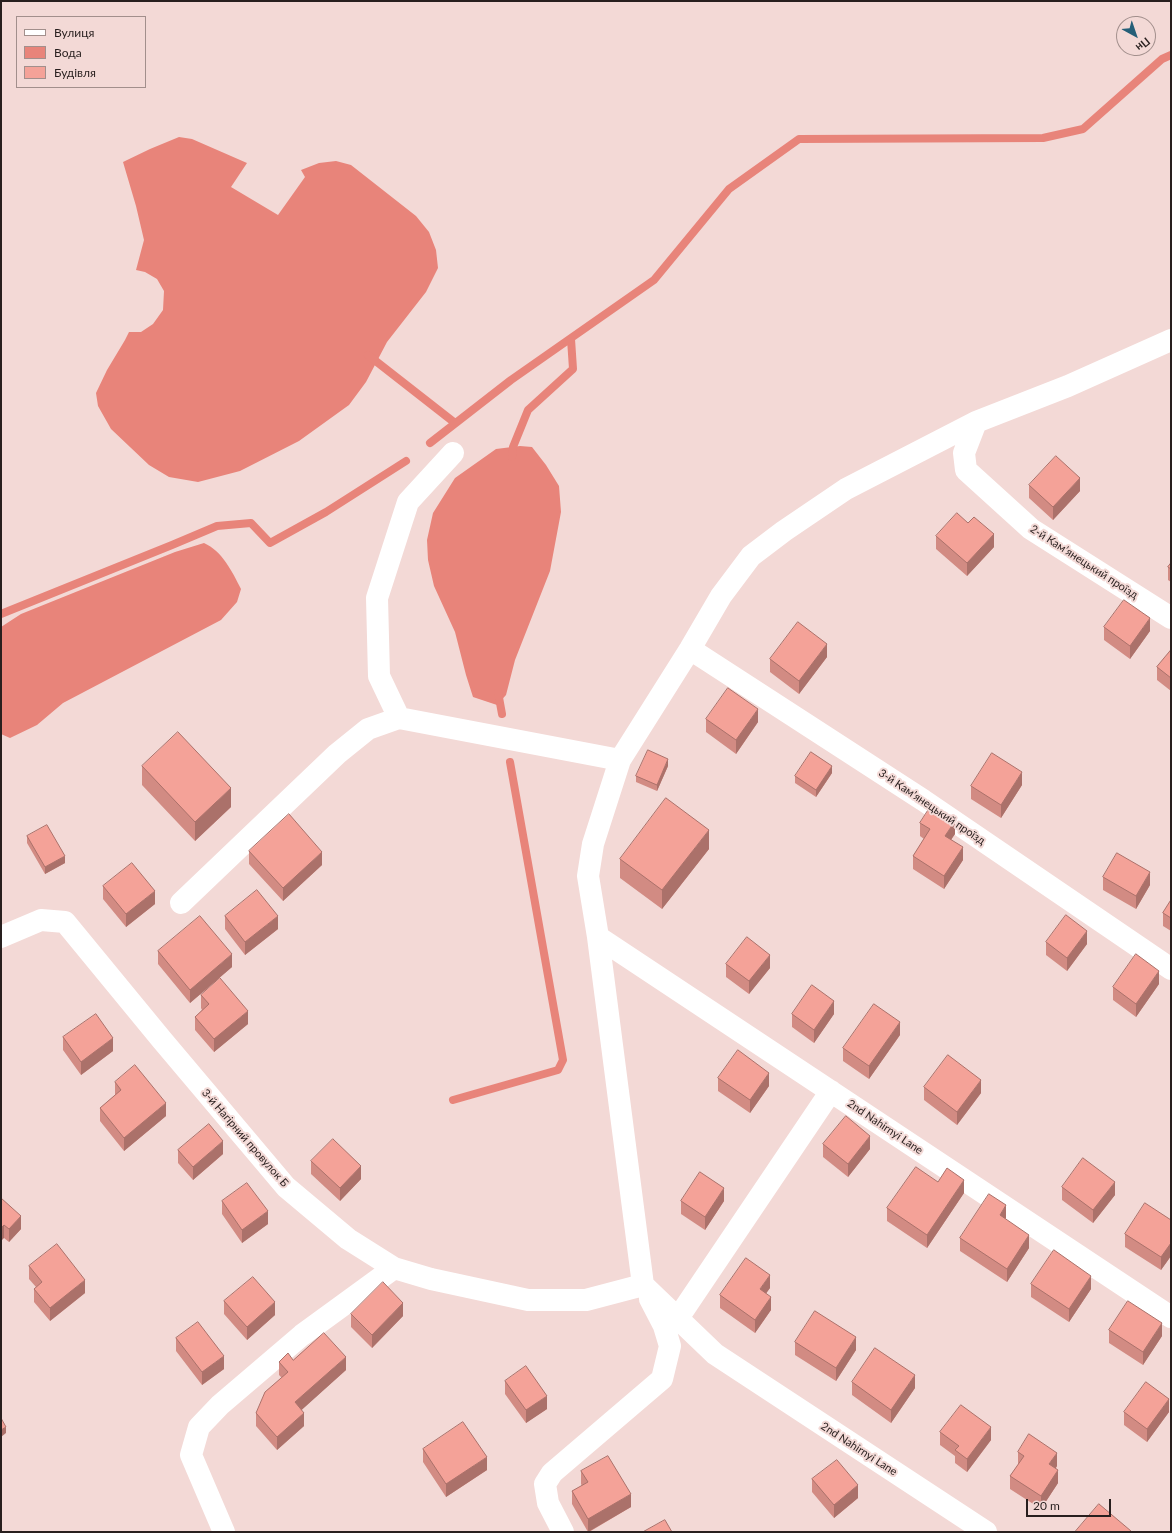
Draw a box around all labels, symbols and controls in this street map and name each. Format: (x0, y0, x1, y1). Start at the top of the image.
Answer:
legend (16, 16, 146, 88)
north arrow (1116, 16, 1156, 56)
text: Вулиця (54, 25, 94, 40)
text: Пн (1134, 35, 1153, 54)
text: Вода (54, 45, 82, 60)
text: Будівля (54, 65, 96, 80)
street label: 2-й Камʼянецький проїзд (1028, 522, 1140, 602)
street label: 3-й Камʼянецький проїзд (876, 766, 988, 848)
street label: 3-й Нагірний провулок Б (199, 1086, 291, 1190)
street label: 2nd Nahirnyi Lane (845, 1097, 925, 1157)
street label: 2nd Nahirnyi Lane (818, 1419, 900, 1479)
scale bar (1028, 1491, 1113, 1517)
text: 20 m (1033, 1498, 1060, 1513)

